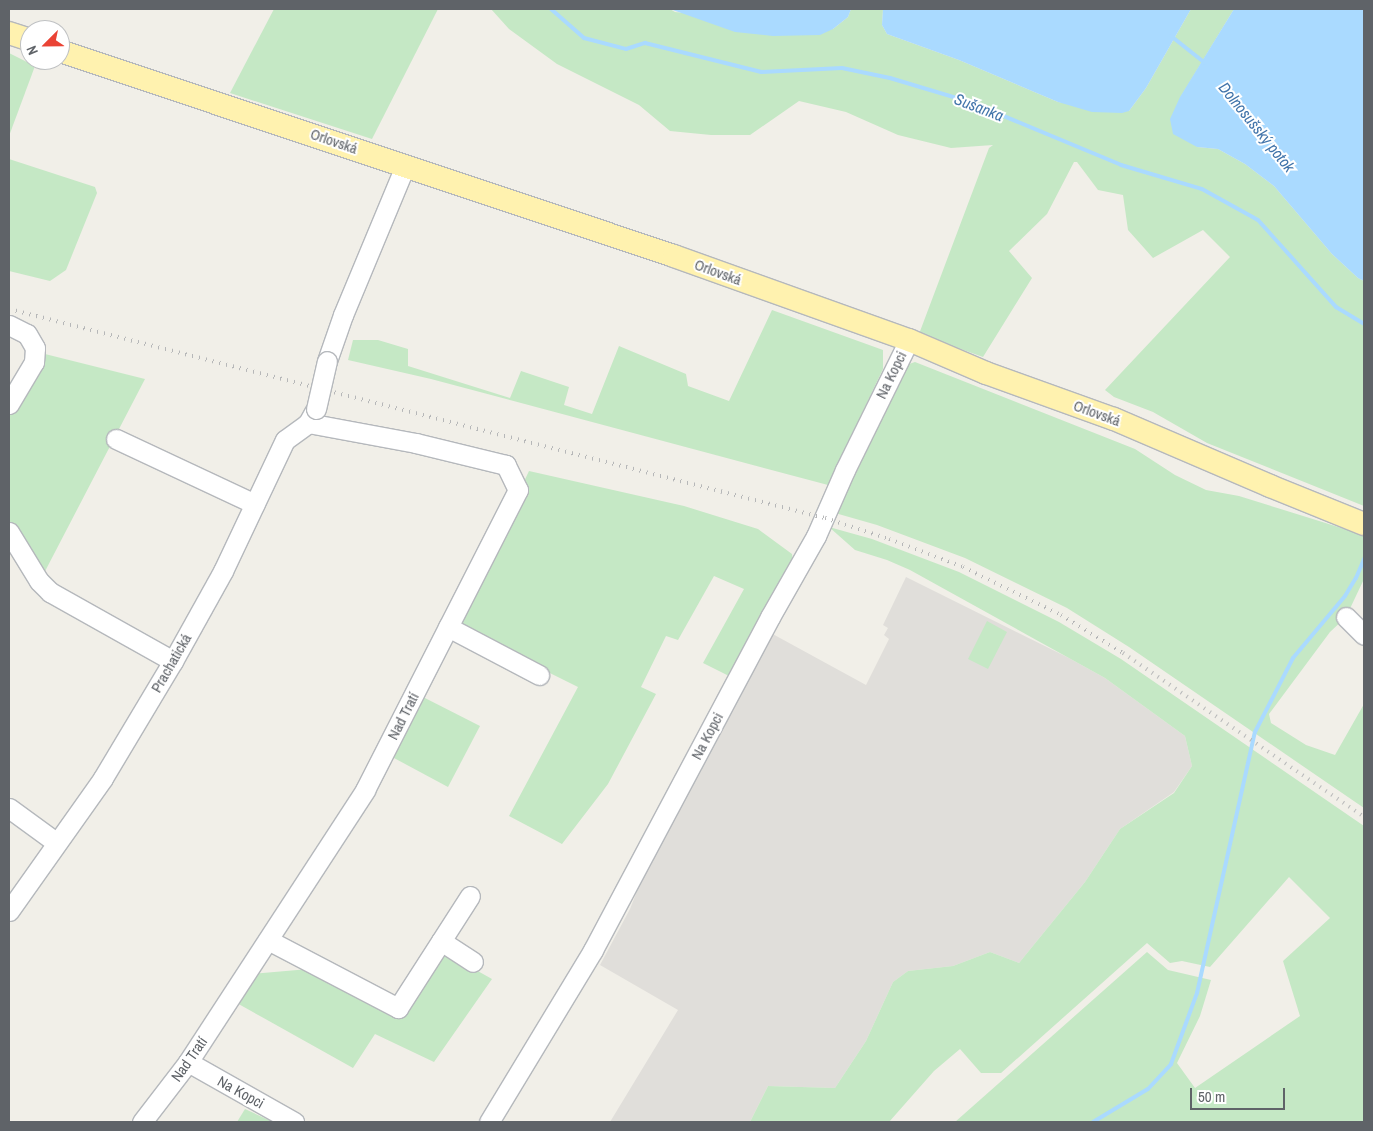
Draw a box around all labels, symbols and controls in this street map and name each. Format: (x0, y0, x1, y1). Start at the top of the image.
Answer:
north arrow (20, 20, 70, 70)
text: N (22, 43, 42, 58)
water label: Dolnosušský potok (1215, 78, 1299, 176)
water label: Sušanka (952, 89, 1006, 125)
street label: Orlovská (308, 125, 360, 157)
street label: Orlovská (692, 255, 744, 289)
street label: Na Kopci (872, 348, 910, 402)
street label: Orlovská (1071, 396, 1123, 430)
street label: Prachatická (147, 630, 195, 696)
street label: Nad Tratí (383, 689, 423, 743)
street label: Na Kopci (687, 709, 727, 763)
street label: Nad Tratí (167, 1033, 211, 1085)
street label: Na Kopci (215, 1072, 267, 1112)
scale bar (1193, 1078, 1288, 1110)
text: 50 m (1198, 1086, 1225, 1107)

